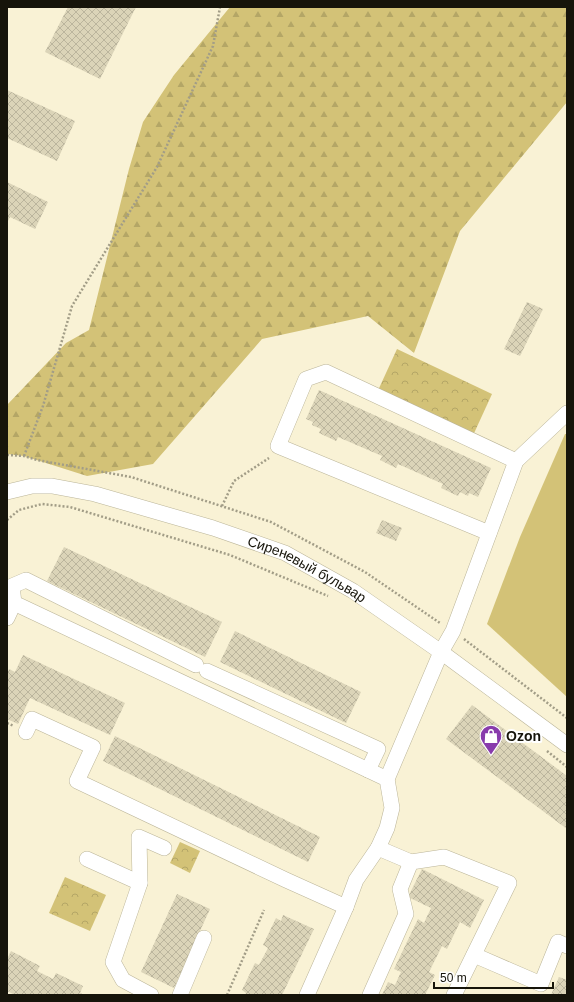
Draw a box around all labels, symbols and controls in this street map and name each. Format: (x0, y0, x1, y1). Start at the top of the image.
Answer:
street label: Сиреневый бульвар (246, 533, 369, 606)
shop icon: Ozon (478, 723, 504, 756)
place label: Ozon (506, 728, 541, 744)
scale bar (434, 964, 553, 990)
text: 50 m (440, 971, 467, 985)

